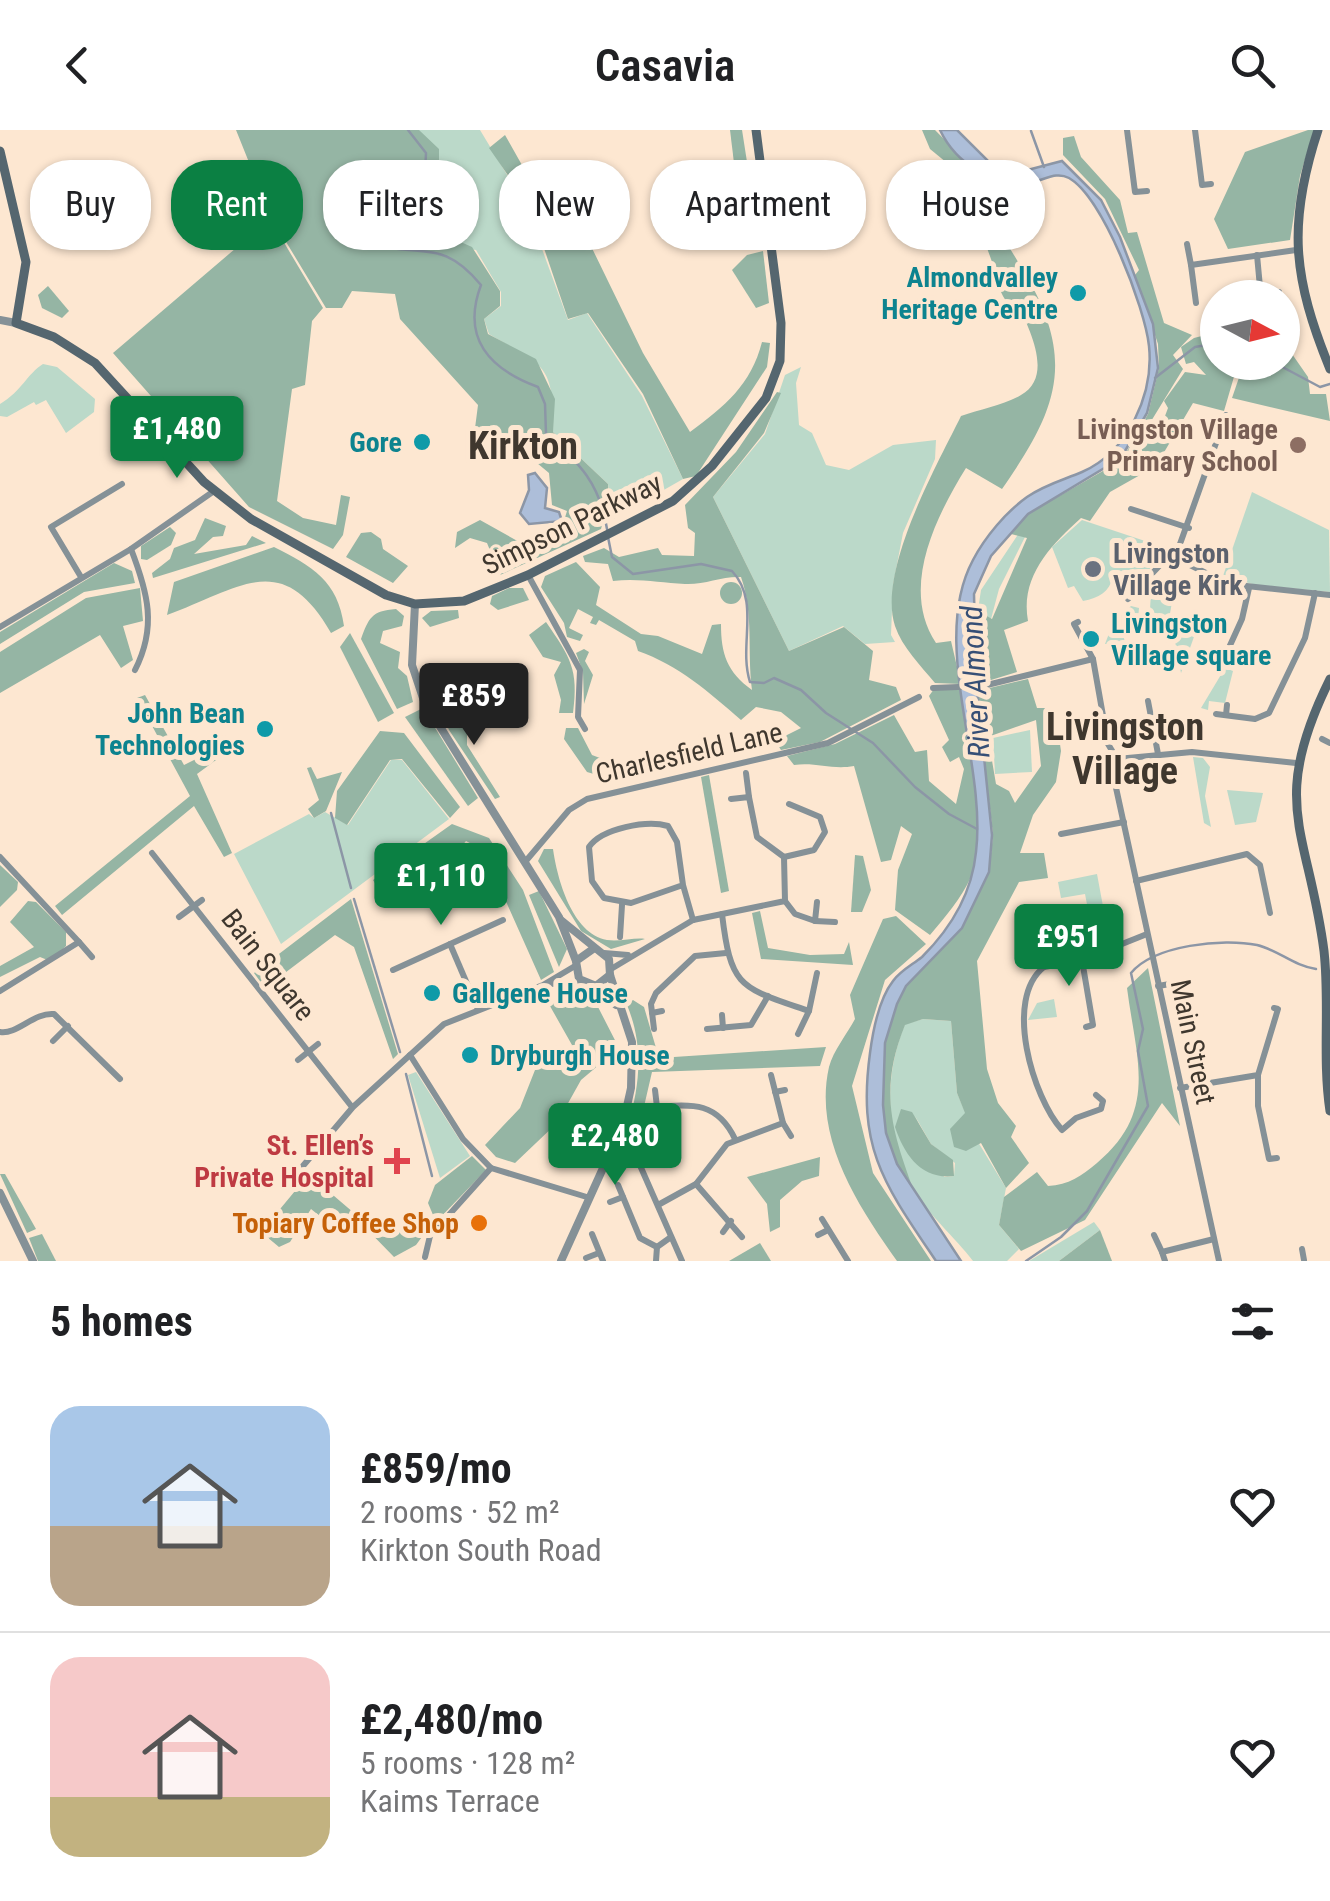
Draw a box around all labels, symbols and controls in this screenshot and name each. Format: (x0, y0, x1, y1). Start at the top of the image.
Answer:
icon: back (50, 38, 105, 93)
icon: search (1225, 38, 1280, 93)
text: Casavia (595, 39, 735, 92)
chip: Buy (30, 160, 151, 250)
chip: Rent (171, 160, 303, 250)
chip: Filters (323, 160, 479, 250)
chip: New (499, 160, 630, 250)
chip: Apartment (650, 160, 866, 250)
chip: House (886, 160, 1045, 250)
place label: Almondvalley Heritage Centre (881, 261, 1059, 326)
north arrow (1200, 280, 1300, 380)
map controls (1200, 280, 1300, 380)
marker: Almondvalley Heritage Centre (1067, 282, 1089, 304)
pin: £1,480 (96, 396, 258, 481)
text: £1,480 (132, 409, 222, 447)
place label: Livingston Village Primary School (1077, 413, 1278, 478)
district label: Kirkton (468, 424, 578, 468)
place label: Gore (349, 426, 402, 459)
marker: Gore (411, 431, 433, 453)
marker: Livingston Village Primary School (1287, 434, 1309, 456)
street label: Simpson Parkway (477, 466, 667, 582)
place label: Livingston Village Kirk (1113, 537, 1243, 602)
marker: Livingston Village Kirk (1082, 558, 1104, 580)
water label: River Almond (954, 605, 996, 759)
place label: Livingston Village square (1111, 607, 1271, 672)
marker: Livingston Village square (1080, 628, 1102, 650)
pin: £859 (415, 663, 533, 748)
text: £859 (441, 676, 507, 714)
place label: John Bean Technologies (95, 697, 245, 762)
district label: Livingston Village (1046, 705, 1204, 793)
street label: Charlesfield Lane (592, 715, 786, 791)
marker: John Bean Technologies (254, 718, 276, 740)
pin: £1,110 (360, 843, 522, 928)
text: £1,110 (396, 856, 486, 894)
street label: Bain Square (214, 903, 322, 1027)
pin: £951 (1010, 904, 1128, 989)
text: £951 (1036, 917, 1102, 955)
place label: Gallgene House (452, 977, 628, 1010)
street label: Main Street (1164, 977, 1222, 1107)
marker: Gallgene House (421, 982, 443, 1004)
place label: Dryburgh House (490, 1039, 670, 1072)
marker: Dryburgh House (459, 1044, 481, 1066)
pin: £2,480 (534, 1103, 696, 1188)
text: £2,480 (570, 1116, 660, 1154)
place label: St. Ellen’s Private Hospital (194, 1129, 374, 1194)
marker: St. Ellen’s Private Hospital (384, 1148, 410, 1174)
place label: Topiary Coffee Shop (232, 1207, 459, 1240)
marker: Topiary Coffee Shop (468, 1212, 490, 1234)
icon: filters (1225, 1294, 1280, 1349)
text: 5 homes (50, 1297, 193, 1346)
text: £859/mo (360, 1444, 512, 1493)
icon: home (130, 1446, 250, 1566)
icon: heart (1225, 1479, 1280, 1534)
text: 2 rooms · 52 m² (360, 1493, 559, 1531)
text: Kirkton South Road (360, 1531, 602, 1569)
text: £2,480/mo (360, 1695, 543, 1744)
icon: home (130, 1697, 250, 1817)
icon: heart (1225, 1730, 1280, 1785)
text: 5 rooms · 128 m² (360, 1744, 575, 1782)
text: Kaims Terrace (360, 1782, 540, 1820)

